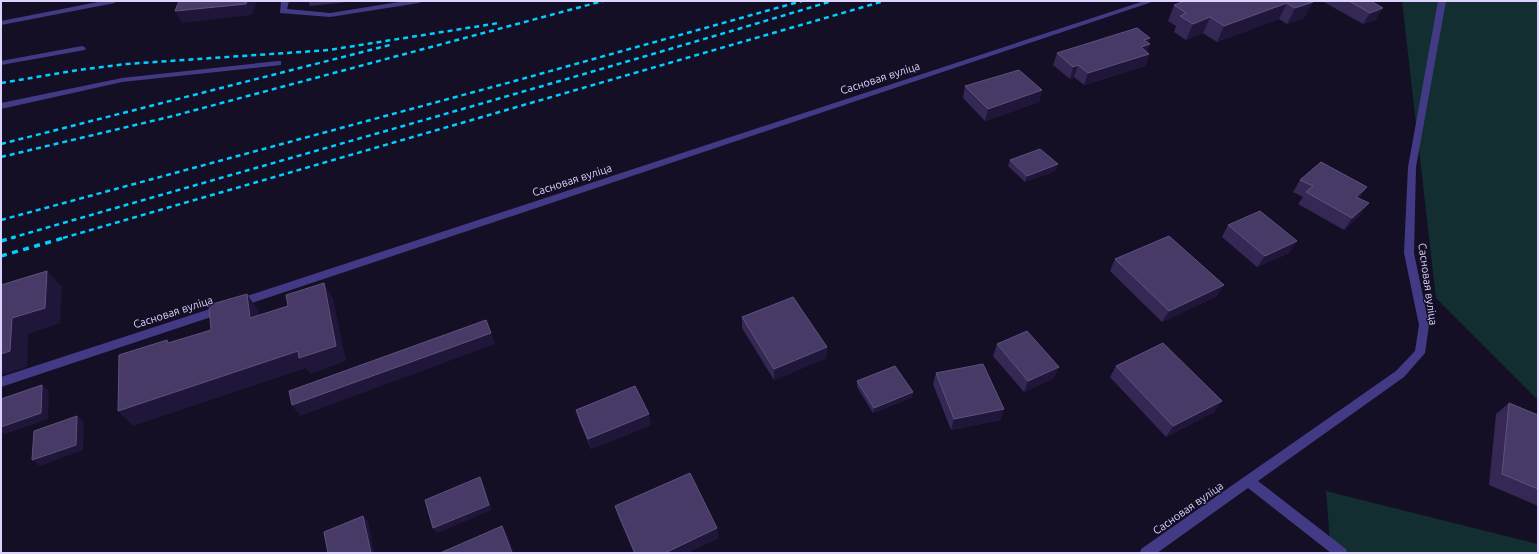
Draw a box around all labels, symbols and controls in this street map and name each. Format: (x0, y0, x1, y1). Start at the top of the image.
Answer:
street label: Сасновая вуліца (839, 59, 921, 97)
street label: Сасновая вуліца (531, 161, 613, 199)
street label: Сасновая вуліца (1416, 242, 1440, 326)
street label: Сасновая вуліца (132, 293, 214, 331)
street label: Сасновая вуліца (1151, 479, 1225, 537)

